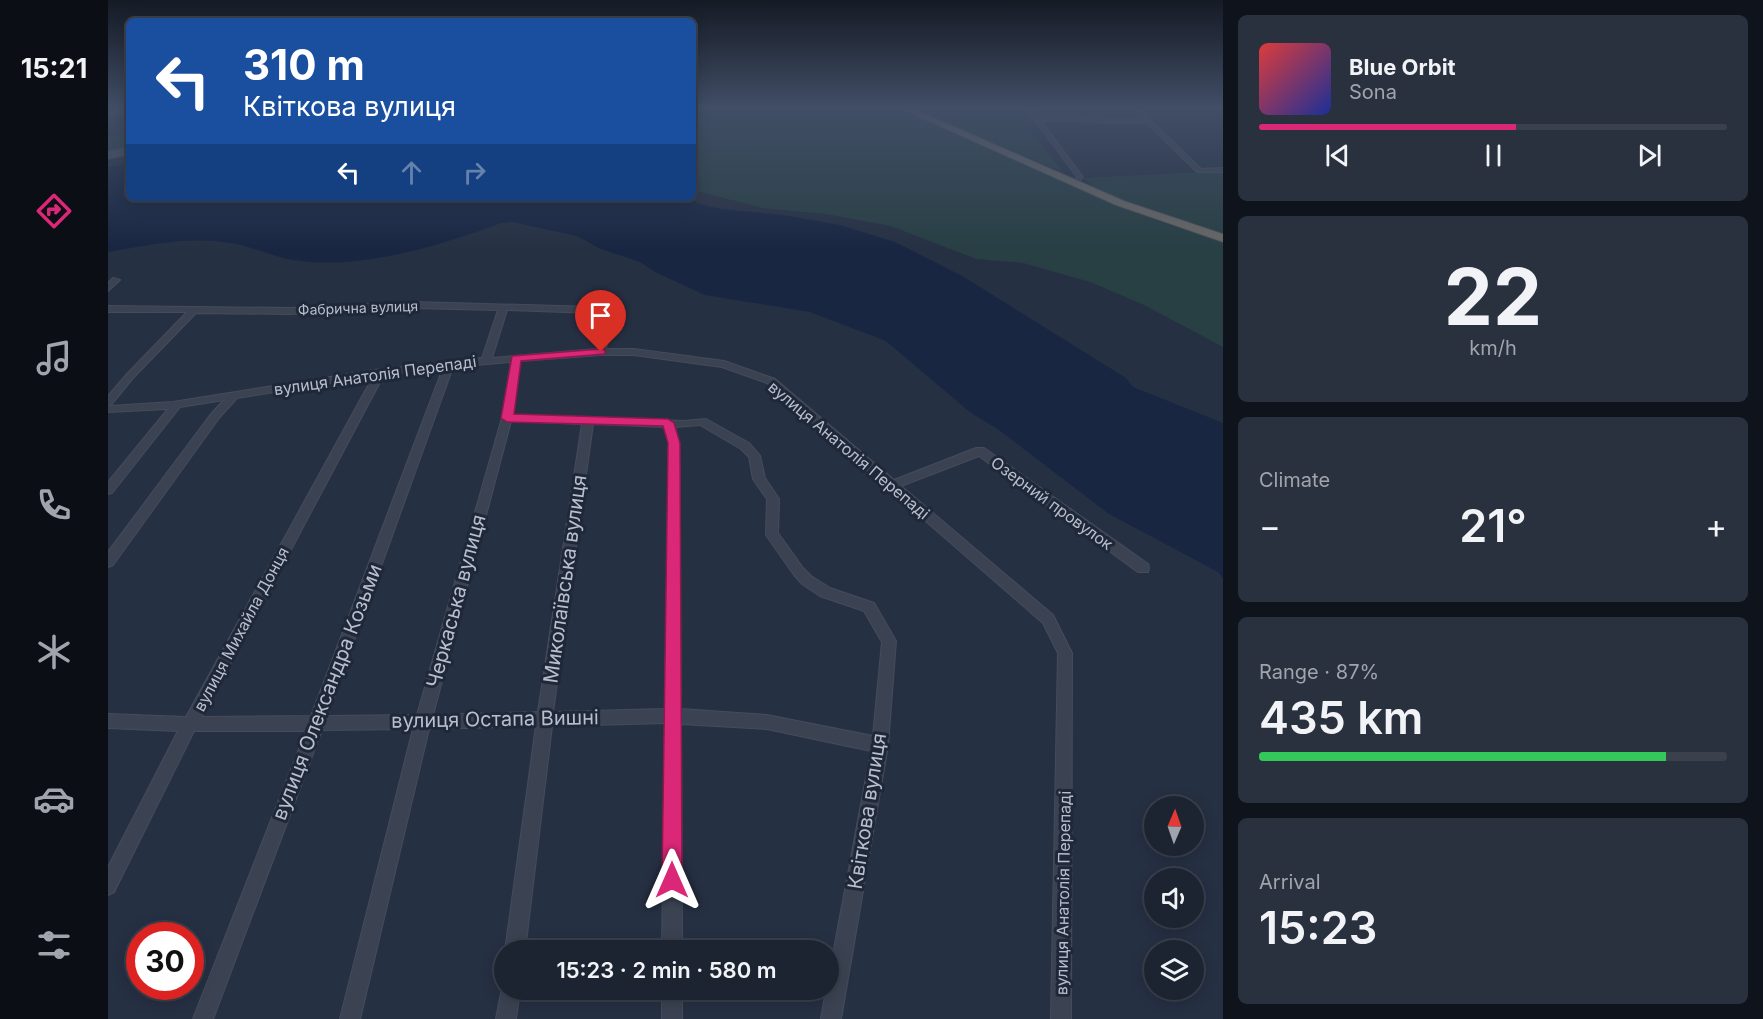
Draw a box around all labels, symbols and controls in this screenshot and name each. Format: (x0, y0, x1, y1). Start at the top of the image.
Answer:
text: 310 m (243, 39, 365, 90)
icon: left (144, 42, 222, 120)
text: 15:21 (21, 52, 87, 85)
text: Blue Orbit (1349, 54, 1456, 80)
text: Sona (1349, 80, 1397, 104)
text: Квіткова вулиця (243, 90, 456, 123)
icon: previous (1321, 139, 1354, 172)
icon: pause (1477, 139, 1510, 172)
icon: next (1633, 139, 1666, 172)
icon: left (332, 156, 365, 189)
icon: ahead (395, 156, 428, 189)
icon: right (458, 156, 491, 189)
icon: directions (33, 190, 75, 232)
text: 22 (1444, 249, 1542, 344)
pin (575, 290, 626, 352)
street label: Фабрична вулиця (298, 297, 418, 318)
icon: arrive (584, 299, 617, 332)
text: km/h (1469, 336, 1517, 360)
icon: music (33, 337, 75, 379)
street label: вулиця Анатолія Перепаді (272, 351, 478, 399)
street label: вулиця Анатолія Перепаді (764, 377, 934, 523)
street label: Озерний провулок (987, 452, 1117, 554)
text: Climate (1259, 468, 1330, 492)
street label: Миколаївська вулиця (538, 473, 592, 685)
icon: phone (33, 484, 75, 526)
text: 21° (1459, 498, 1527, 553)
text: − (1259, 506, 1281, 546)
text: + (1705, 506, 1727, 546)
street label: Черкаська вулиця (421, 512, 491, 690)
street label: вулиця Михайла Донця (189, 543, 293, 715)
street label: вулиця Олександра Козьми (267, 561, 387, 823)
icon: climate (33, 631, 75, 673)
text: Range · 87% (1259, 660, 1379, 684)
text: 435 km (1259, 690, 1423, 745)
street label: вулиця Остапа Вишні (391, 705, 599, 733)
street label: Квіткова вулиця (843, 731, 891, 891)
icon: car (33, 778, 75, 820)
street label: вулиця Анатолія Перепаді (1051, 791, 1075, 995)
north arrow (1144, 796, 1204, 856)
map controls (1144, 796, 1204, 1000)
position arrow (640, 848, 704, 912)
button: sound (1144, 868, 1204, 928)
text: Arrival (1259, 870, 1321, 894)
text: 15:23 (1259, 900, 1377, 955)
speed limit sign: 30 (126, 922, 204, 1000)
icon: filters (33, 924, 75, 966)
button: layers (1144, 940, 1204, 1000)
text: 15:23 · 2 min · 580 m (556, 957, 777, 983)

